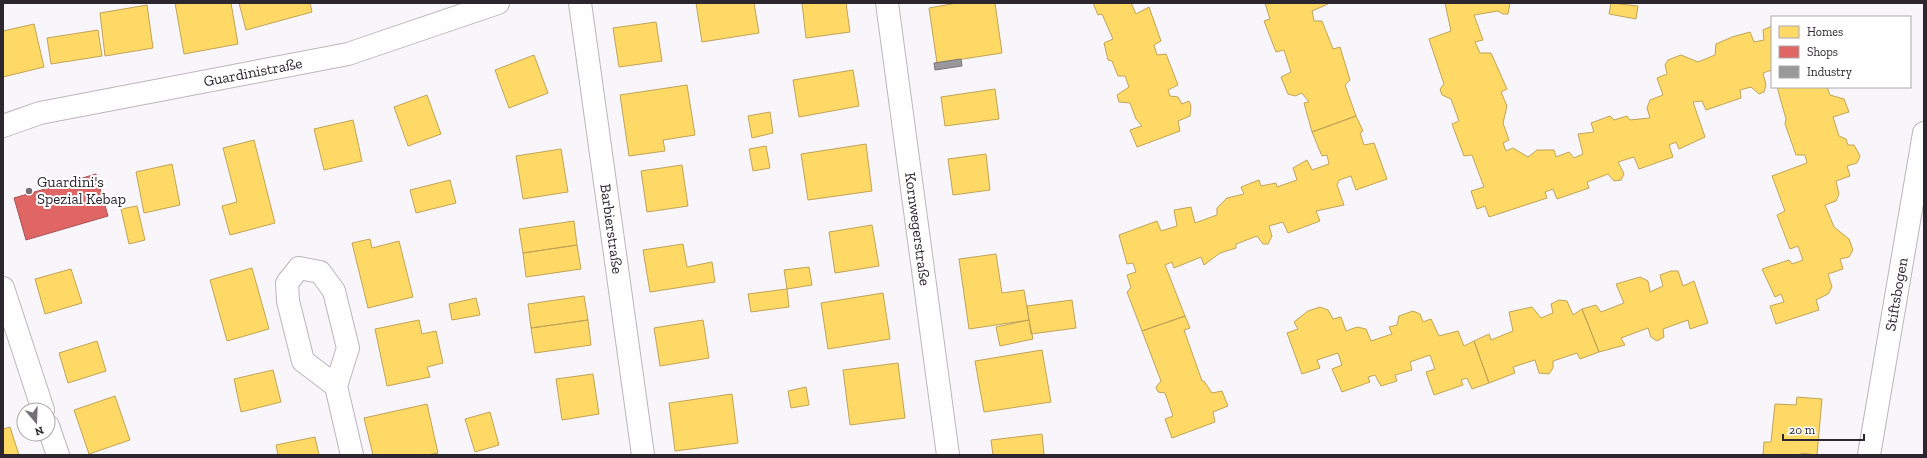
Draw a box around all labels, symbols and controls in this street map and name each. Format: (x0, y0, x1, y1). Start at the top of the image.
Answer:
legend (1771, 16, 1911, 88)
text: Homes (1807, 25, 1843, 39)
text: Shops (1807, 45, 1838, 59)
street label: Guardinistraße (202, 54, 304, 90)
text: Industry (1807, 65, 1853, 79)
street label: Kornwegerstraße (901, 171, 934, 287)
place label: Guardini's Spezial Kebap (37, 173, 126, 208)
street label: Barbierstraße (596, 183, 627, 275)
marker: Guardini's Spezial Kebap (24, 186, 34, 196)
street label: Stiftsbogen (1881, 256, 1912, 332)
north arrow (16, 402, 56, 442)
scale bar (1783, 416, 1864, 442)
text: N (32, 423, 45, 439)
text: 20 m (1789, 423, 1816, 437)

